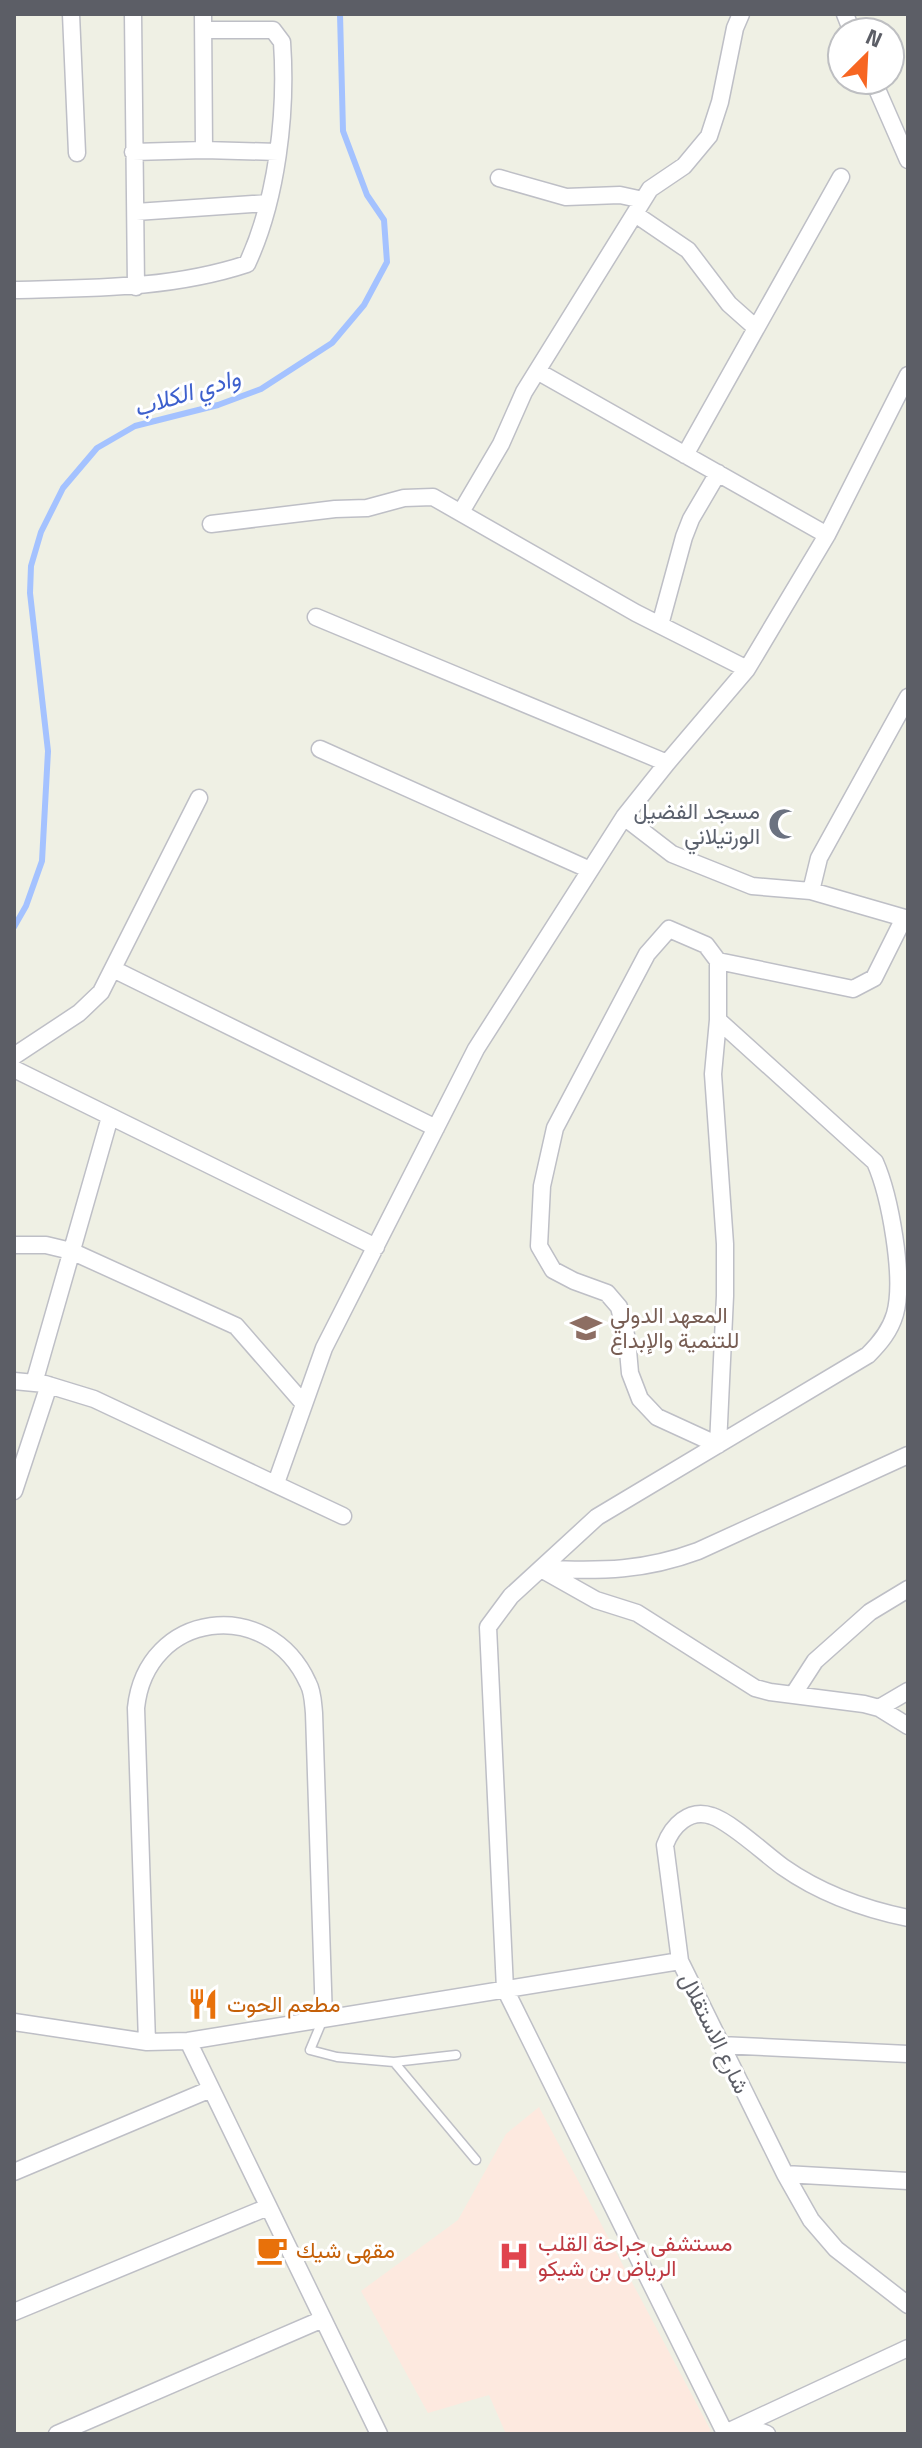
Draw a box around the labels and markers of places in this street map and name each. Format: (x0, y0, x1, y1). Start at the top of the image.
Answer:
place label: مسجد الفضيل الورتيلاني (633, 794, 760, 855)
mosque icon: مسجد الفضيل الورتيلاني (767, 807, 801, 841)
place label: المعهد الدولي للتنمية والإبداع (610, 1298, 739, 1357)
school or university icon: المعهد الدولي للتنمية والإبداع (569, 1311, 603, 1345)
restaurant icon: مطعم الحوت (186, 1987, 220, 2021)
place label: مطعم الحوت (227, 1987, 340, 2021)
place label: مستشفى جراحة القلب الرياض بن شيكو (538, 2226, 732, 2285)
cafe icon: مقهى شيك (255, 2233, 289, 2267)
place label: مقهى شيك (296, 2233, 395, 2267)
hospital icon: مستشفى جراحة القلب الرياض بن شيكو (497, 2239, 531, 2273)

